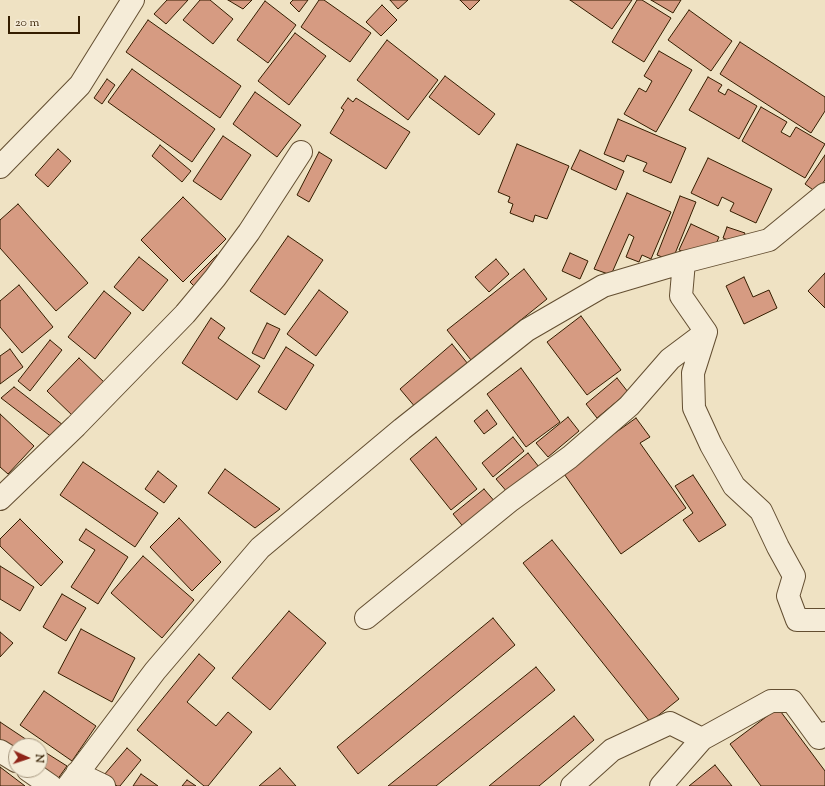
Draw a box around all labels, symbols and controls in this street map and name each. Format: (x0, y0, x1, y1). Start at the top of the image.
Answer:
scale bar (10, 8, 82, 34)
text: 20 m (15, 14, 39, 32)
north arrow (8, 738, 48, 778)
text: N (31, 754, 47, 763)

